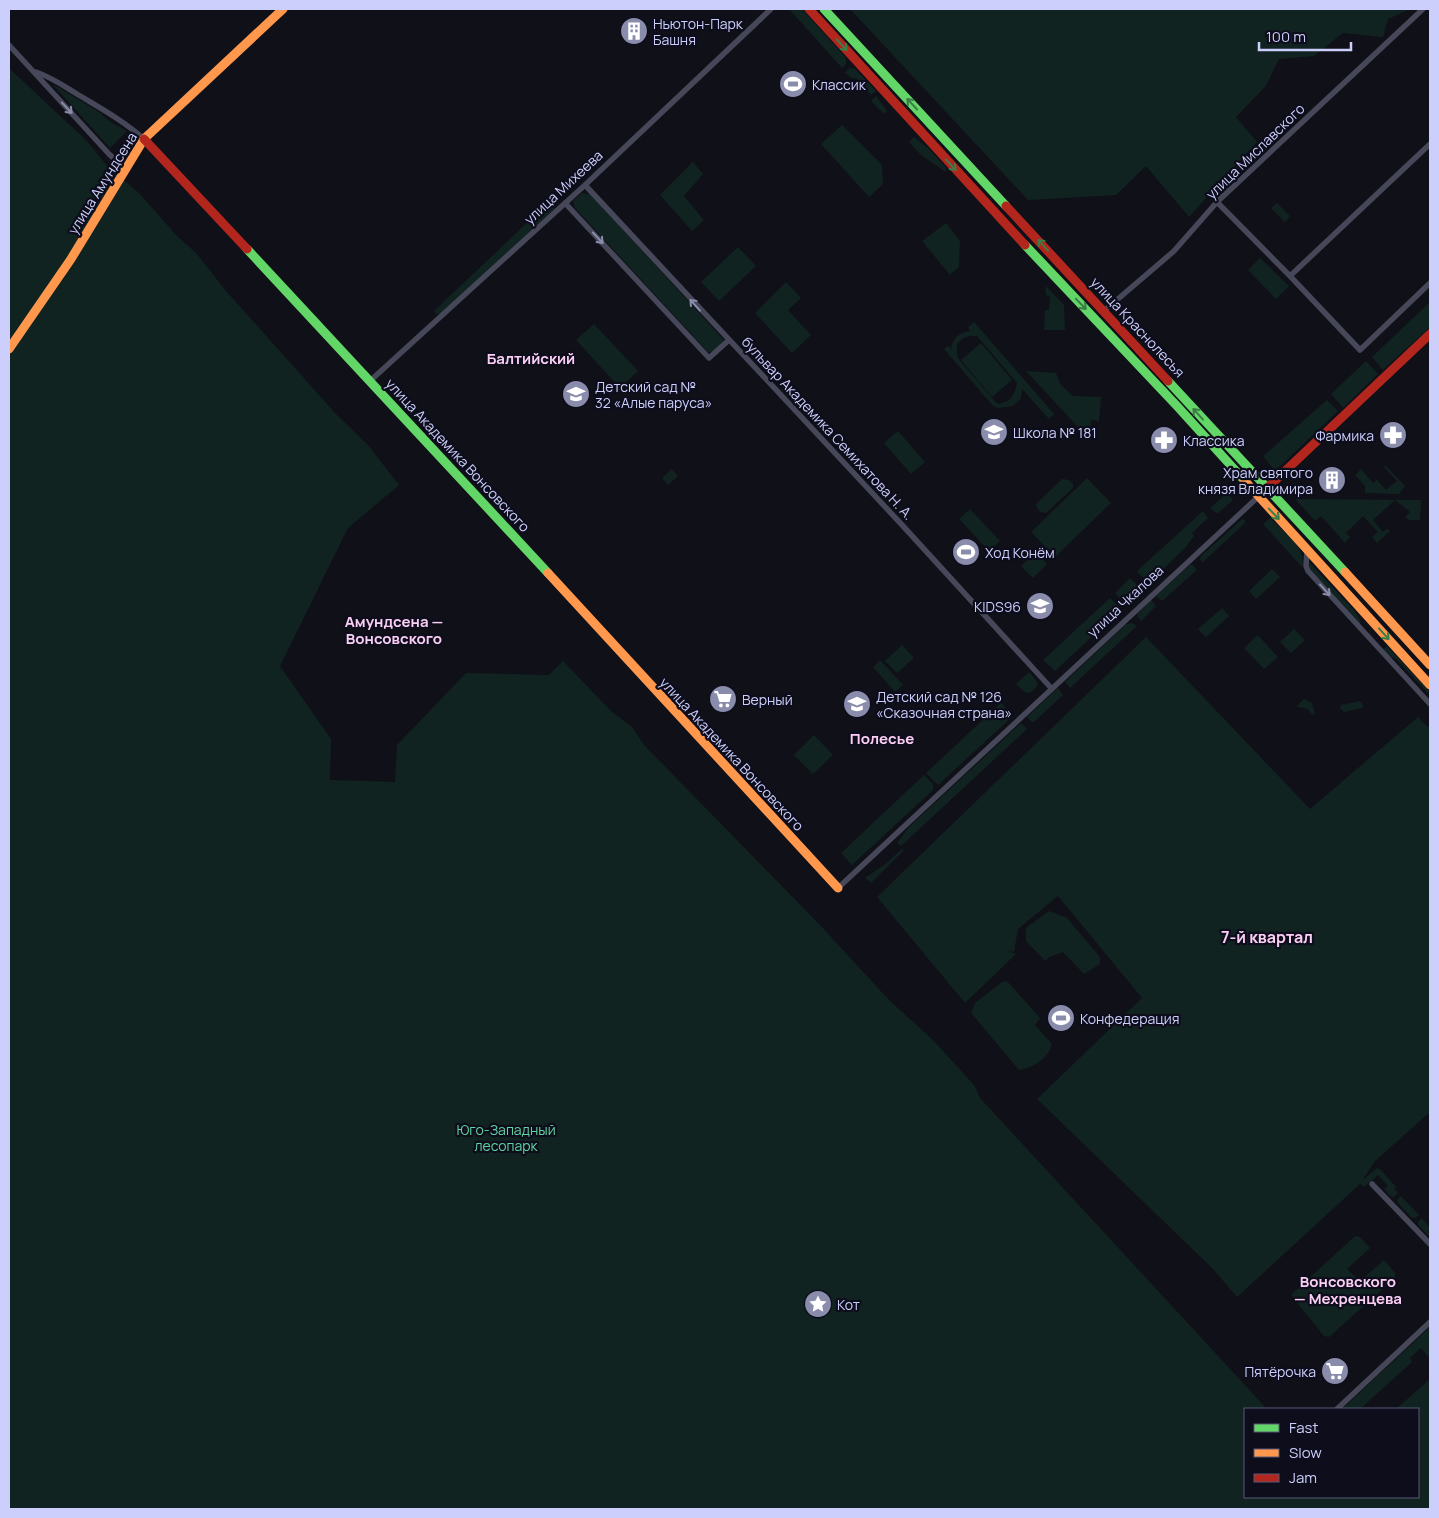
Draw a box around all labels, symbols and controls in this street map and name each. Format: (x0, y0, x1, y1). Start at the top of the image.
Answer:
place label: Ньютон-Парк Башня (653, 14, 744, 49)
building icon: Ньютон-Парк Башня (619, 16, 649, 46)
scale bar (1259, 20, 1352, 52)
text: 100 m (1266, 26, 1306, 47)
one-way arrow (836, 38, 848, 51)
sports icon: Классик (778, 69, 808, 99)
place label: Классик (812, 75, 867, 94)
one-way arrow (906, 98, 918, 111)
street label: улица Миславского (1201, 99, 1309, 203)
one-way arrow (61, 101, 73, 114)
street label: улица Амундсена (63, 128, 141, 238)
street label: улица Михеева (520, 146, 606, 228)
one-way arrow (945, 158, 957, 171)
one-way arrow (592, 232, 604, 244)
one-way arrow (1037, 238, 1049, 251)
street label: улица Краснолесья (1087, 273, 1189, 381)
one-way arrow (690, 298, 701, 311)
one-way arrow (1075, 298, 1087, 310)
street label: бульвар Академика Семихатова Н. А. (738, 332, 918, 524)
district label: Балтийский (487, 348, 575, 369)
street label: улица Академика Вонсовского (382, 374, 534, 536)
place label: Детский сад № 32 «Алые паруса» (595, 377, 712, 412)
school or university icon: Детский сад № 32 «Алые паруса» (561, 379, 591, 409)
one-way arrow (1192, 407, 1204, 420)
school or university icon: Школа № 181 (979, 417, 1009, 447)
pharmacy icon: Фармика (1378, 420, 1408, 450)
place label: Школа № 181 (1013, 423, 1097, 442)
pharmacy icon: Классика (1149, 425, 1179, 455)
place label: Фармика (1316, 426, 1374, 445)
place label: Классика (1183, 431, 1245, 450)
place label: Храм святого князя Владимира (1198, 463, 1313, 498)
building icon: Храм святого князя Владимира (1317, 465, 1347, 495)
one-way arrow (1268, 508, 1280, 520)
sports icon: Ход Конём (951, 537, 981, 567)
place label: Ход Конём (985, 543, 1055, 562)
street label: улица Чкалова (1083, 561, 1167, 641)
one-way arrow (1320, 584, 1331, 597)
school or university icon: KIDS96 (1025, 591, 1055, 621)
place label: KIDS96 (974, 597, 1021, 616)
district label: Амундсена — Вонсовского (345, 611, 443, 649)
one-way arrow (1378, 628, 1389, 641)
street label: улица Академика Вонсовского (656, 673, 808, 835)
supermarket icon: Верный (708, 684, 738, 714)
place label: Детский сад № 126 «Сказочная страна» (876, 687, 1012, 722)
school or university icon: Детский сад № 126 «Сказочная страна» (842, 689, 872, 719)
place label: Верный (742, 690, 793, 709)
district label: Полесье (850, 728, 914, 749)
district label: 7-й квартал (1221, 926, 1313, 948)
sports icon: Конфедерация (1046, 1003, 1076, 1033)
place label: Конфедерация (1080, 1009, 1180, 1028)
park label: Юго-Западный лесопарк (456, 1120, 556, 1155)
district label: Вонсовского — Мехренцева (1294, 1271, 1402, 1309)
place icon: Кот (803, 1289, 833, 1319)
place label: Кот (837, 1295, 860, 1314)
supermarket icon: Пятёрочка (1320, 1356, 1350, 1386)
place label: Пятёрочка (1244, 1362, 1316, 1381)
legend (1244, 1408, 1419, 1498)
text: Fast (1289, 1417, 1318, 1438)
text: Slow (1289, 1442, 1322, 1463)
text: Jam (1289, 1467, 1317, 1488)

